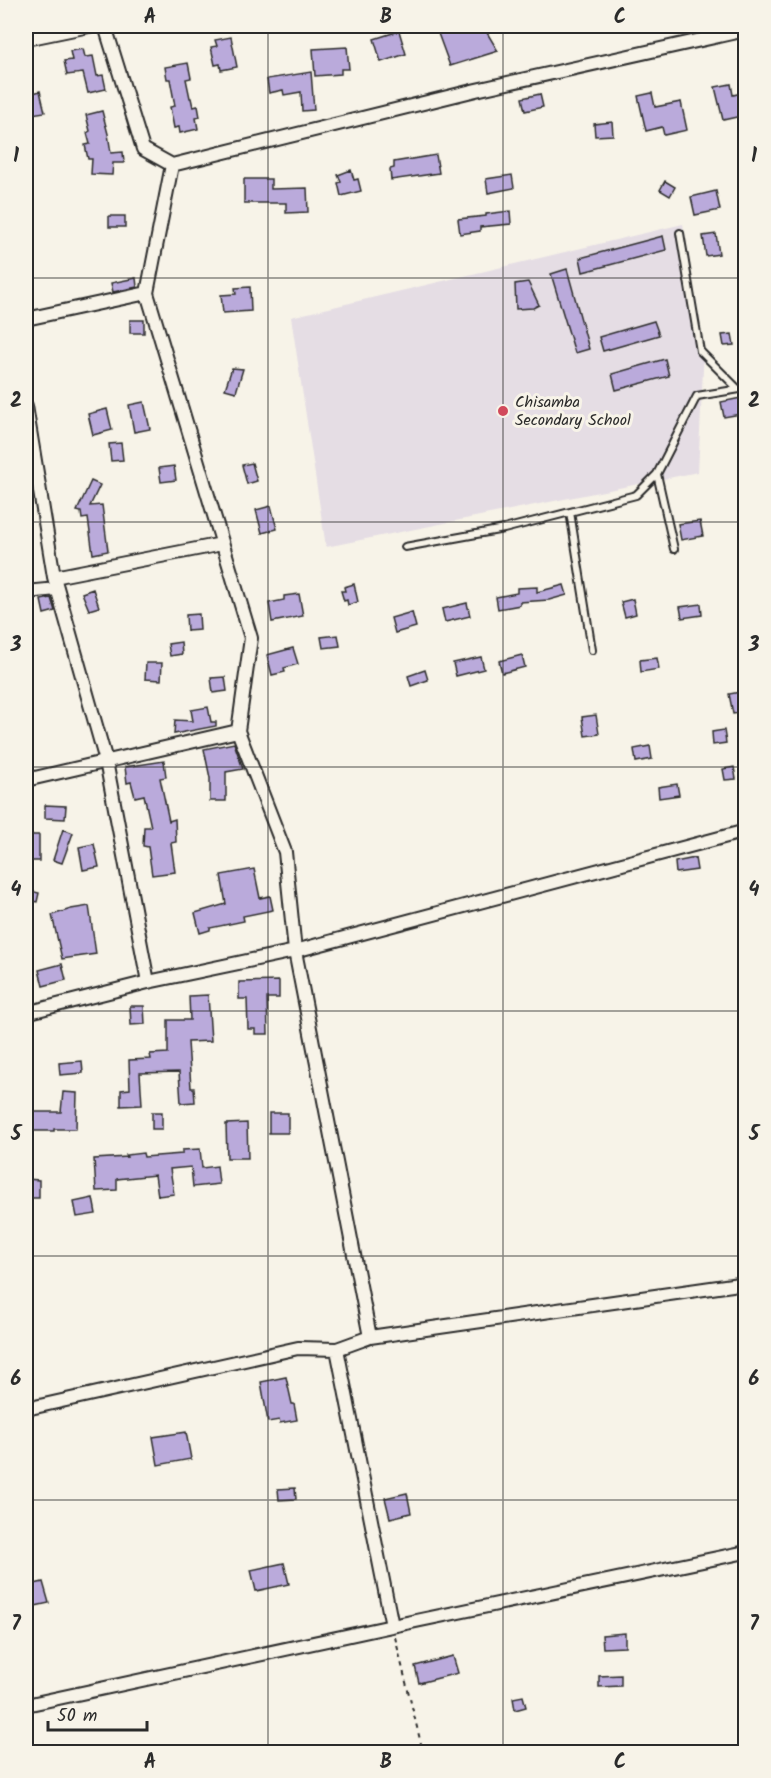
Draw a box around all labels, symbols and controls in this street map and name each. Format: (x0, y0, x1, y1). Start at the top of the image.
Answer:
text: A (144, 2, 156, 34)
text: B (380, 2, 392, 34)
text: C (614, 2, 626, 34)
text: 1 (13, 141, 19, 173)
text: 1 (751, 141, 757, 173)
text: 2 (10, 386, 22, 418)
text: 2 (748, 386, 760, 418)
place label: Chisamba Secondary School (515, 390, 631, 433)
marker: Chisamba Secondary School (496, 404, 510, 418)
text: 3 (10, 630, 22, 662)
text: 3 (748, 630, 760, 662)
text: 4 (11, 875, 22, 907)
text: 4 (749, 875, 760, 907)
text: 5 (10, 1119, 23, 1151)
text: 5 (748, 1119, 761, 1151)
text: 6 (11, 1364, 22, 1396)
text: 6 (749, 1364, 760, 1396)
text: 7 (11, 1609, 21, 1641)
text: 7 (749, 1609, 759, 1641)
scale bar (48, 1694, 147, 1732)
text: 50 m (57, 1702, 97, 1731)
text: A (144, 1747, 156, 1778)
text: B (380, 1747, 392, 1778)
text: C (614, 1747, 626, 1778)

